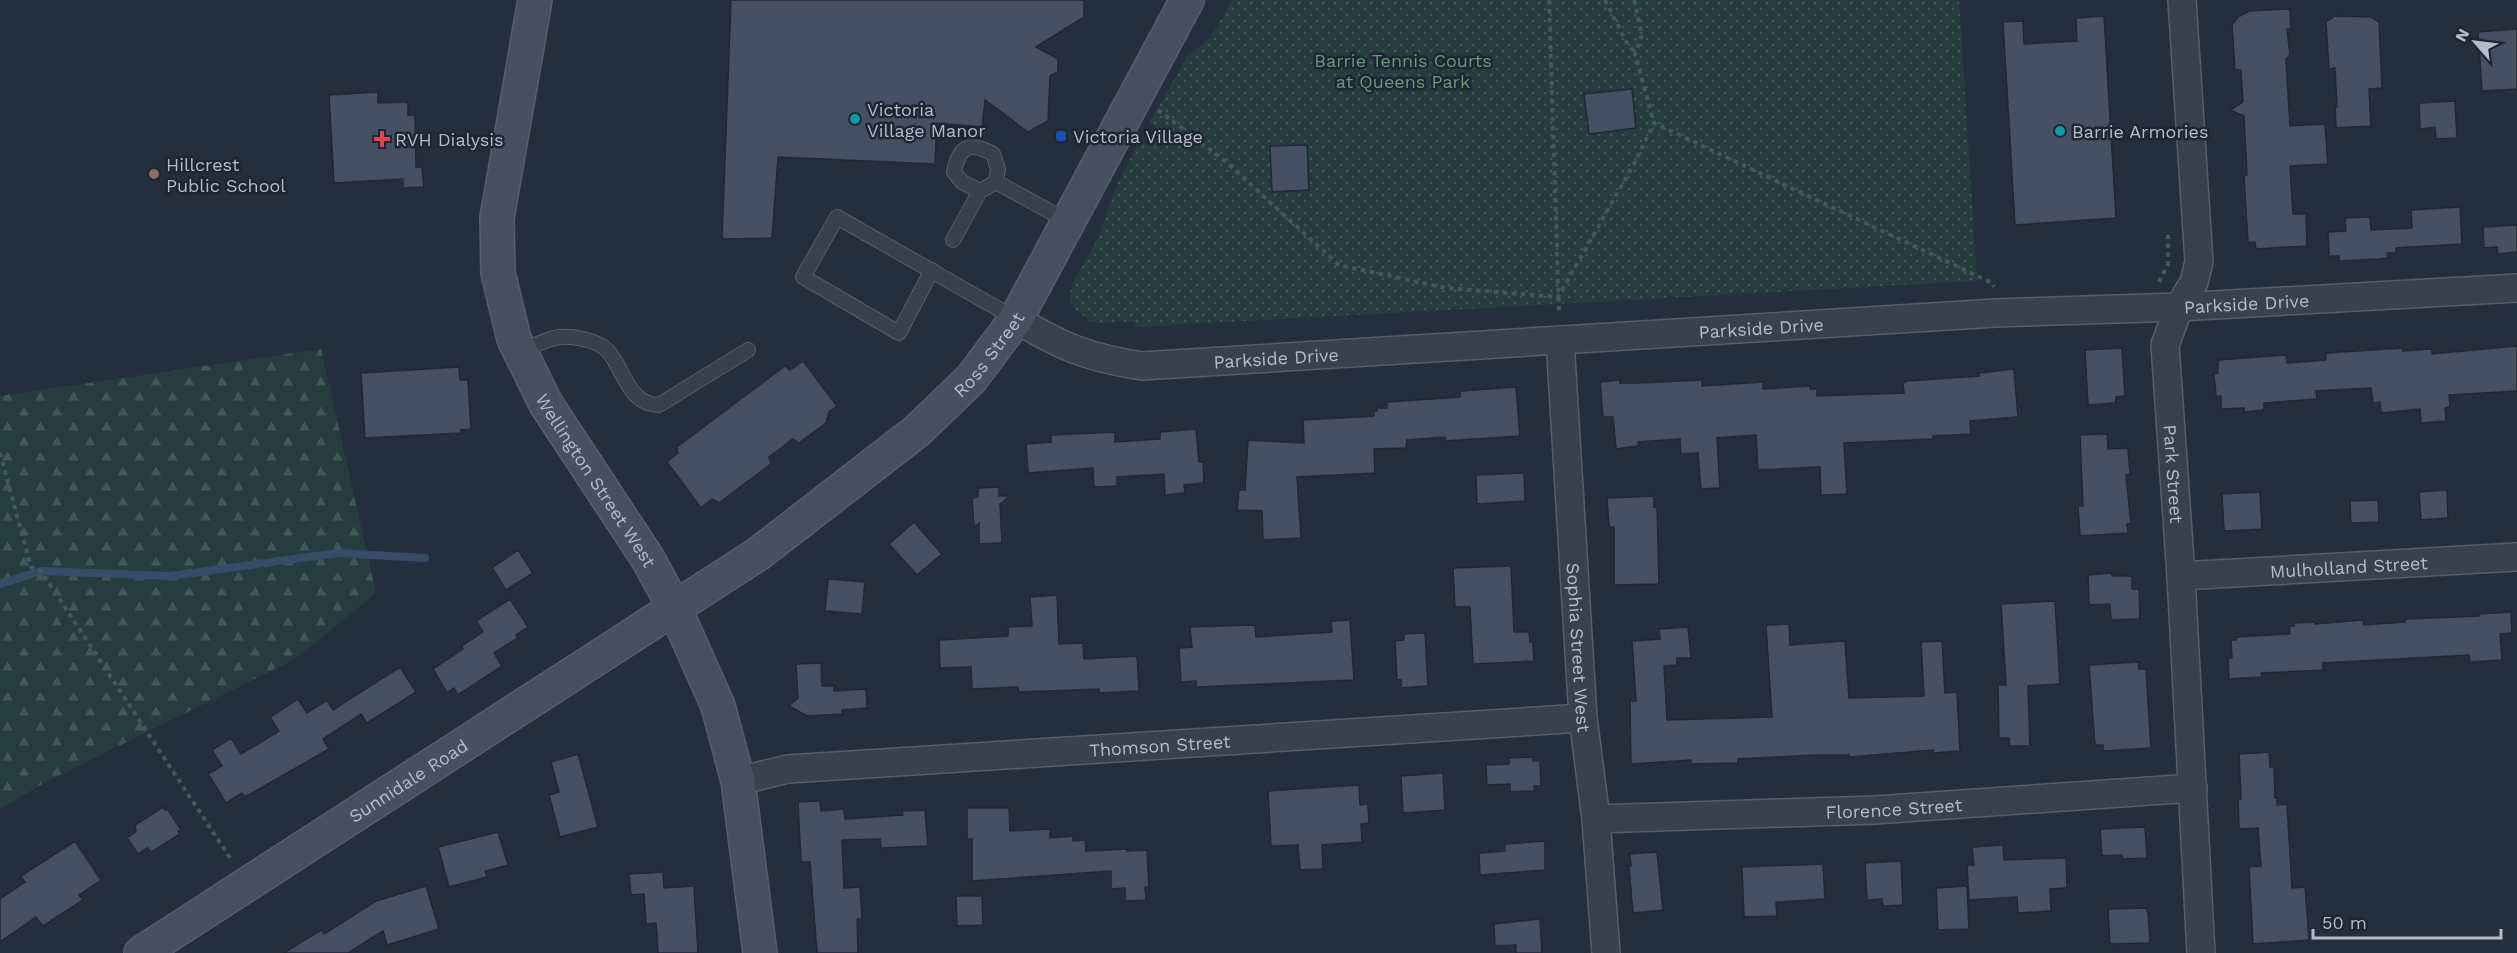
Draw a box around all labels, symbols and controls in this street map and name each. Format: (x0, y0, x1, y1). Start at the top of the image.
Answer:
north arrow (2445, 12, 2505, 72)
text: N (2451, 25, 2473, 45)
park label: Barrie Tennis Courts at Queens Park (1314, 50, 1492, 92)
place label: Victoria Village Manor (867, 99, 986, 141)
marker: Victoria Village Manor (848, 112, 862, 126)
place label: Barrie Armories (2072, 121, 2208, 142)
marker: Barrie Armories (2053, 124, 2067, 138)
place label: Victoria Village (1073, 126, 1203, 147)
place label: RVH Dialysis (395, 129, 503, 150)
marker: Victoria Village (1054, 129, 1068, 143)
marker: RVH Dialysis (373, 130, 391, 148)
place label: Hillcrest Public School (166, 154, 286, 196)
marker: Hillcrest Public School (147, 167, 161, 181)
street label: Parkside Drive (2183, 289, 2310, 317)
street label: Ross Street (949, 308, 1028, 401)
street label: Parkside Drive (1698, 313, 1824, 342)
street label: Parkside Drive (1213, 343, 1339, 372)
street label: Wellington Street West (532, 390, 661, 571)
street label: Park Street (2160, 424, 2188, 524)
street label: Mulholland Street (2269, 552, 2429, 581)
street label: Sophia Street West (1563, 562, 1595, 734)
street label: Thomson Street (1089, 730, 1232, 760)
street label: Sunnidale Road (345, 734, 471, 826)
street label: Florence Street (1825, 793, 1963, 822)
scale bar (2313, 902, 2500, 940)
text: 50 m (2322, 912, 2367, 933)

